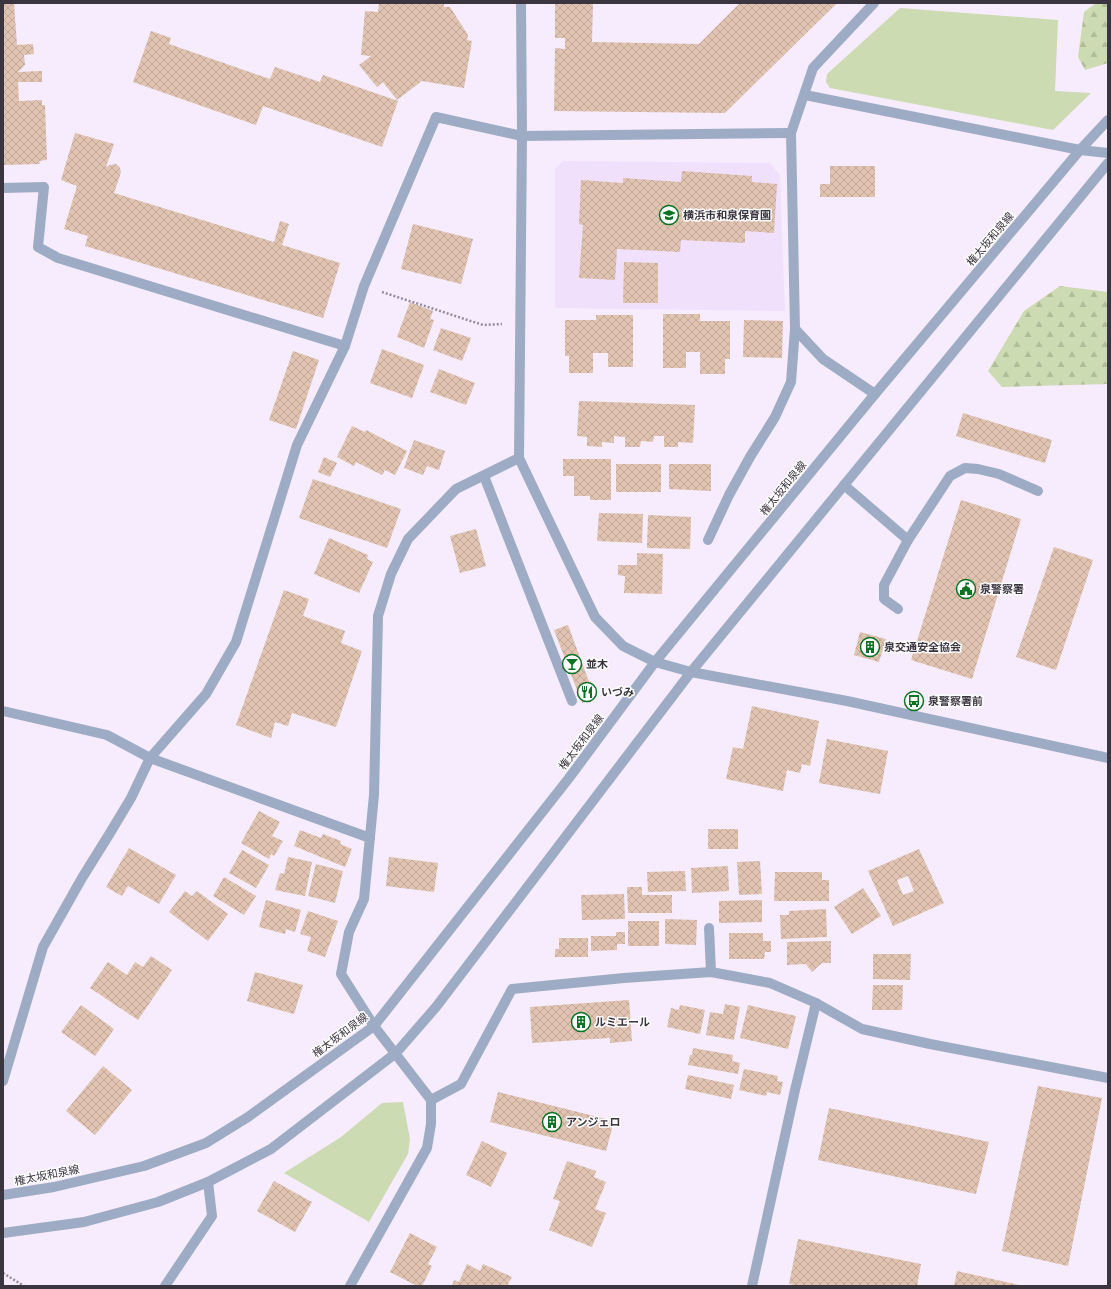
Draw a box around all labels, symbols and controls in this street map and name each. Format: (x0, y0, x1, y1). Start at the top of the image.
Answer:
school or university icon: 横浜市和泉保育園 (658, 204, 680, 226)
place label: 横浜市和泉保育園 (683, 209, 771, 221)
street label: 権太坂和泉線 (964, 210, 1016, 268)
street label: 権太坂和泉線 (758, 459, 808, 517)
public building icon: 泉警察署 (955, 578, 977, 600)
place label: 泉警察署 (980, 583, 1024, 595)
building icon: 泉交通安全協会 (859, 636, 881, 658)
place label: 泉交通安全協会 (884, 641, 961, 653)
bar icon: 並木 (561, 653, 583, 675)
place label: 並木 (586, 658, 608, 670)
restaurant icon: いづみ (576, 681, 598, 703)
place label: いづみ (601, 686, 634, 698)
bus stop icon: 泉警察署前 (903, 690, 925, 712)
place label: 泉警察署前 (928, 695, 983, 707)
street label: 権太坂和泉線 (556, 712, 606, 772)
street label: 権太坂和泉線 (310, 1010, 370, 1060)
building icon: ルミエール (570, 1011, 592, 1033)
place label: ルミエール (595, 1016, 650, 1028)
building icon: アンジェロ (541, 1111, 563, 1133)
place label: アンジェロ (566, 1116, 621, 1128)
street label: 権太坂和泉線 (13, 1163, 81, 1187)

